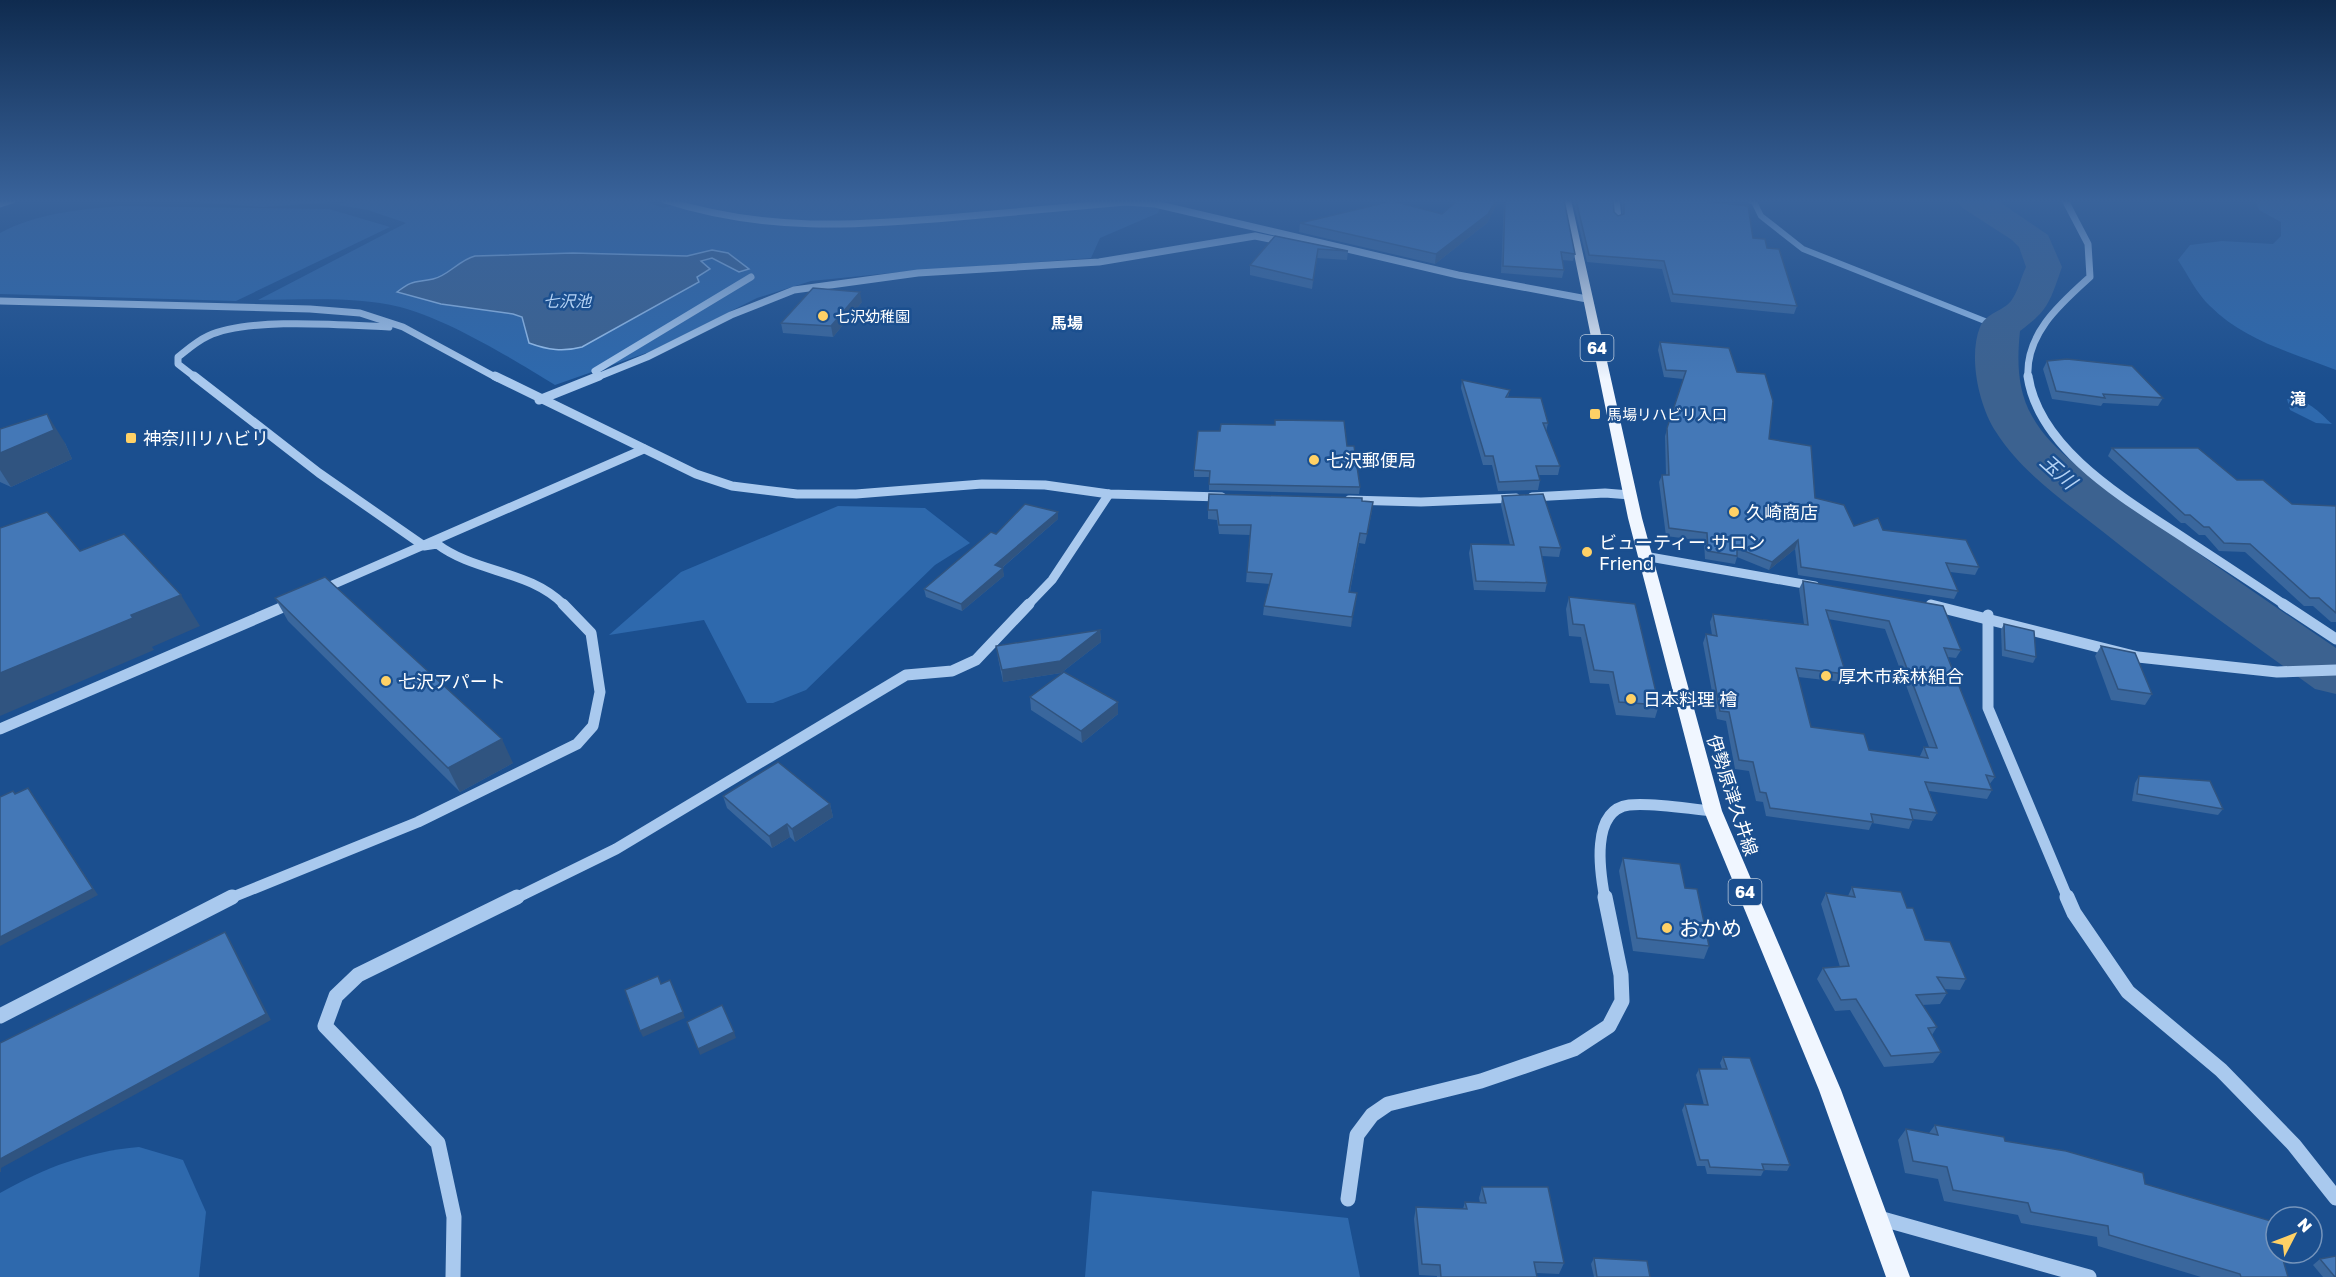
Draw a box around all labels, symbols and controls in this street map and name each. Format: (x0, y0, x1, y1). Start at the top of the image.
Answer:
water label: 七沢池 (543, 291, 593, 311)
place label: 七沢幼稚園 (835, 307, 910, 325)
marker: 七沢幼稚園 (816, 309, 830, 323)
district label: 馬場 (1051, 313, 1083, 333)
road number: 64 (1580, 335, 1614, 361)
district label: 滝 (2290, 389, 2306, 409)
place label: 馬場リハビリ入口 (1607, 405, 1727, 423)
marker: 馬場リハビリ入口 (1588, 407, 1602, 421)
place label: 神奈川リハビリ (143, 427, 269, 449)
marker: 神奈川リハビリ (124, 431, 138, 445)
place label: 七沢郵便局 (1326, 449, 1416, 471)
water label: 玉川 (2036, 449, 2083, 495)
marker: 七沢郵便局 (1307, 453, 1321, 467)
place label: 久崎商店 (1746, 501, 1818, 523)
marker: 久崎商店 (1727, 505, 1741, 519)
place label: ビューティー.サロン Friend (1599, 531, 1765, 574)
marker: ビューティー.サロン Friend (1580, 545, 1594, 559)
place label: 厚木市森林組合 (1838, 665, 1964, 687)
marker: 厚木市森林組合 (1819, 669, 1833, 683)
place label: 七沢アパート (398, 670, 506, 692)
marker: 七沢アパート (379, 674, 393, 688)
place label: 日本料理 檜 (1643, 688, 1738, 710)
marker: 日本料理 檜 (1624, 692, 1638, 706)
street label: 伊勢原津久井線 (1703, 732, 1763, 858)
road number: 64 (1728, 879, 1762, 905)
place label: おかめ (1679, 915, 1742, 941)
marker: おかめ (1660, 921, 1674, 935)
north arrow (2264, 1205, 2324, 1265)
text: N (2294, 1214, 2317, 1236)

